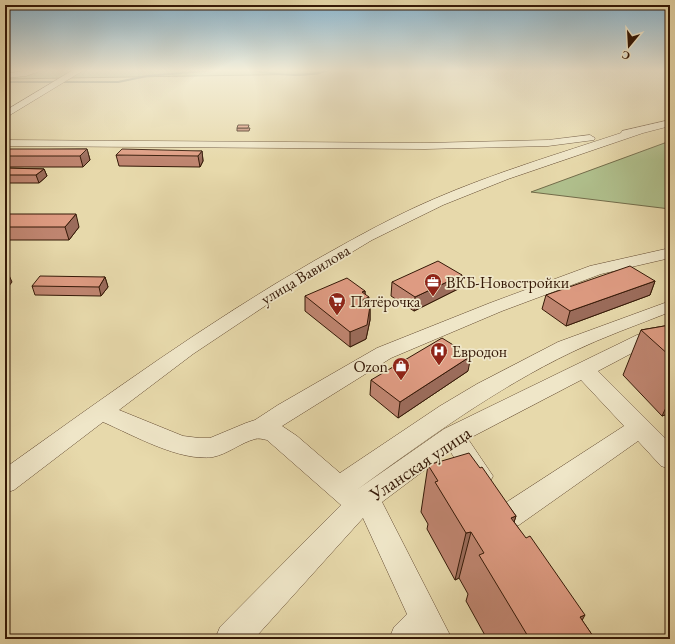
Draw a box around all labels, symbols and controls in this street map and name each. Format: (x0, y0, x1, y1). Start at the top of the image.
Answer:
north arrow (609, 26, 649, 66)
text: С (620, 48, 632, 63)
street label: улица Вавилова (257, 239, 354, 309)
office icon: ВКБ-Новостройки (423, 272, 443, 297)
place label: ВКБ-Новостройки (446, 272, 570, 293)
supermarket icon: Пятёрочка (327, 291, 347, 316)
place label: Пятёрочка (350, 291, 421, 312)
hospital icon: Евродон (429, 341, 449, 366)
place label: Евродон (452, 341, 507, 362)
place label: Ozon (353, 356, 389, 377)
shop icon: Ozon (391, 356, 411, 381)
street label: Уланская улица (364, 420, 476, 507)

